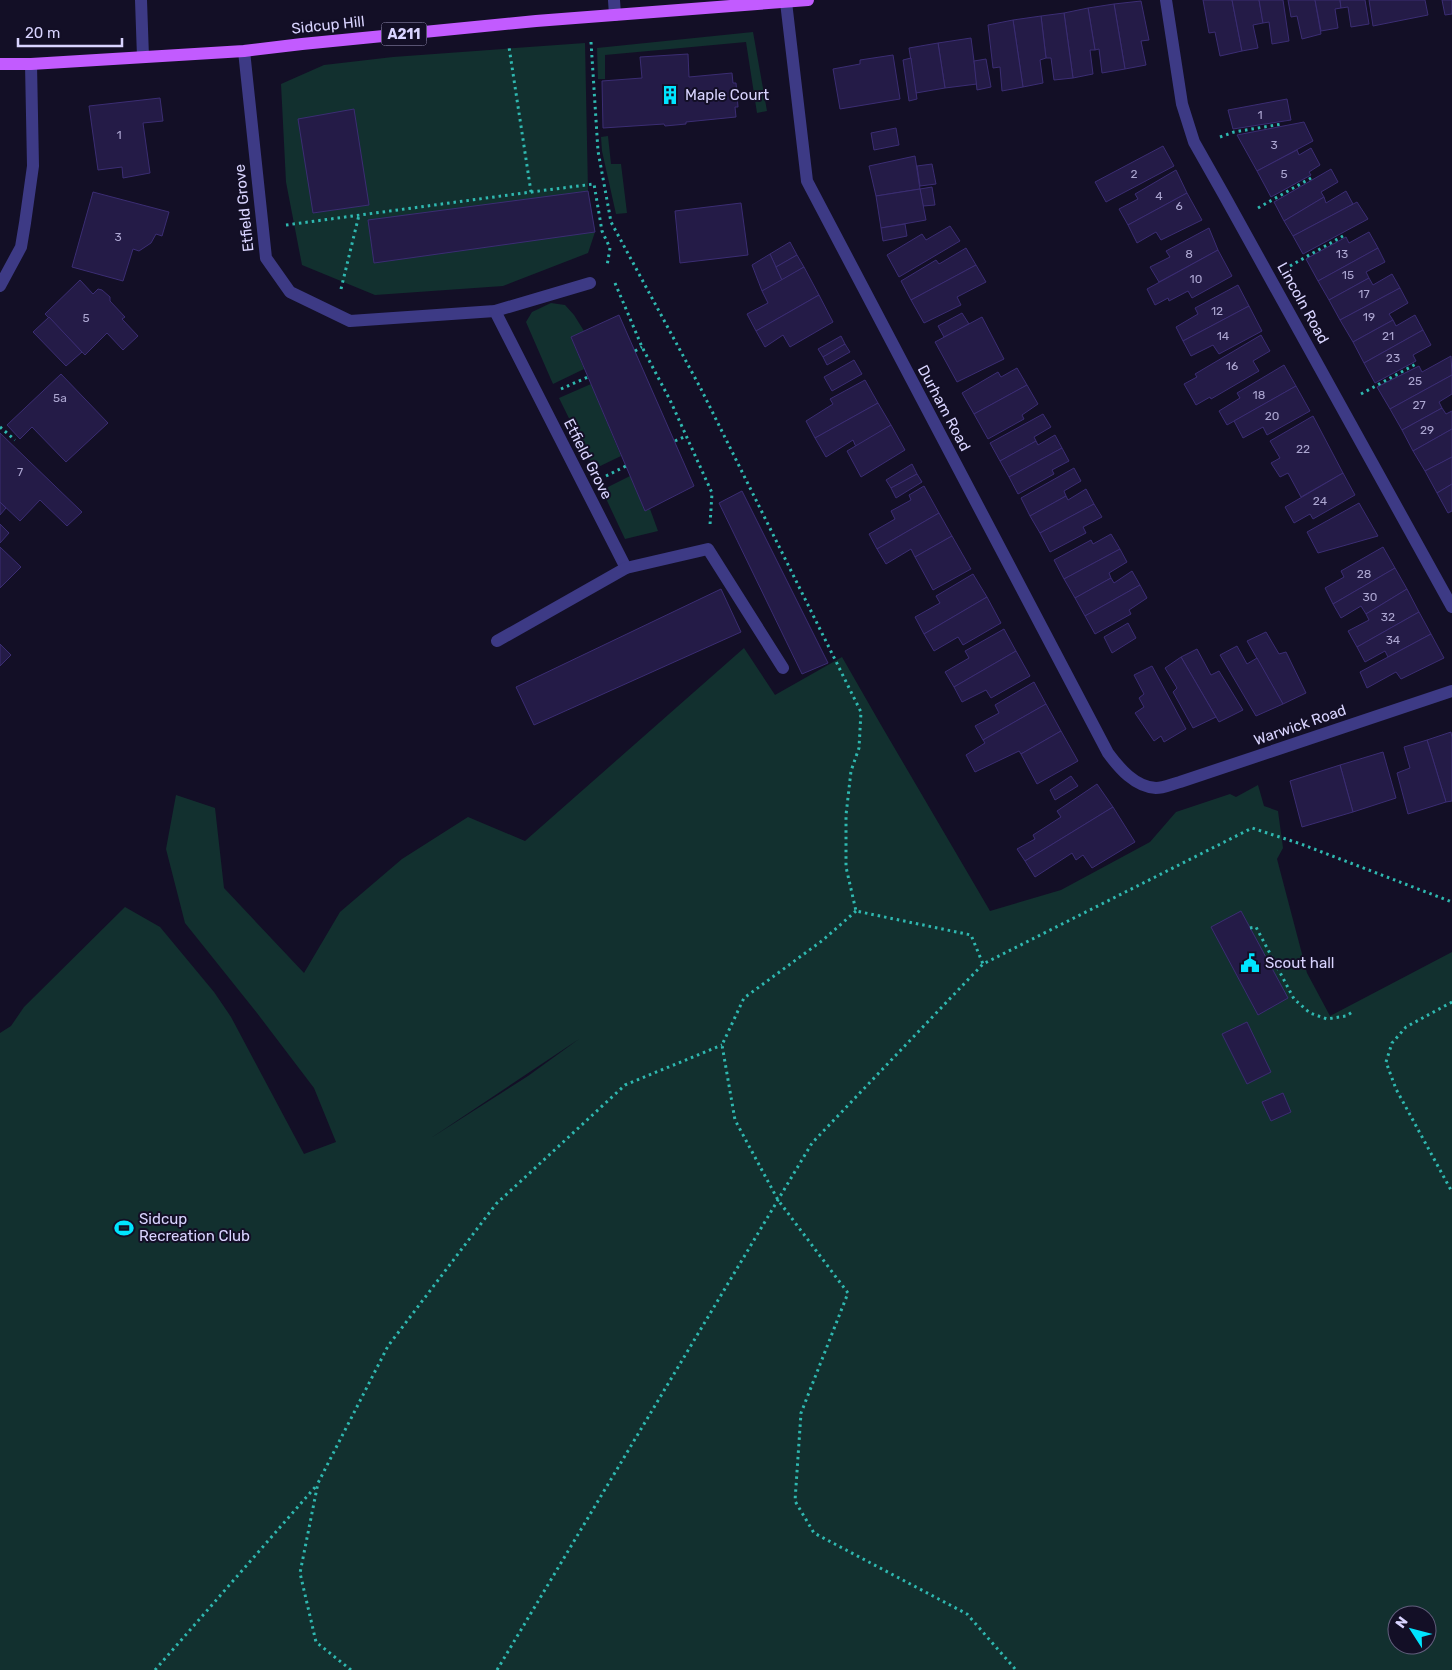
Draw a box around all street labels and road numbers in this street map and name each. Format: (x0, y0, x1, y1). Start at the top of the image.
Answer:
street label: Sidcup Hill (291, 12, 365, 38)
road number: A211 (382, 22, 426, 46)
street label: Etfield Grove (230, 163, 258, 253)
street label: Lincoln Road (1273, 259, 1333, 347)
street label: Durham Road (914, 362, 974, 454)
street label: Etfield Grove (560, 416, 616, 502)
street label: Warwick Road (1251, 701, 1349, 749)

